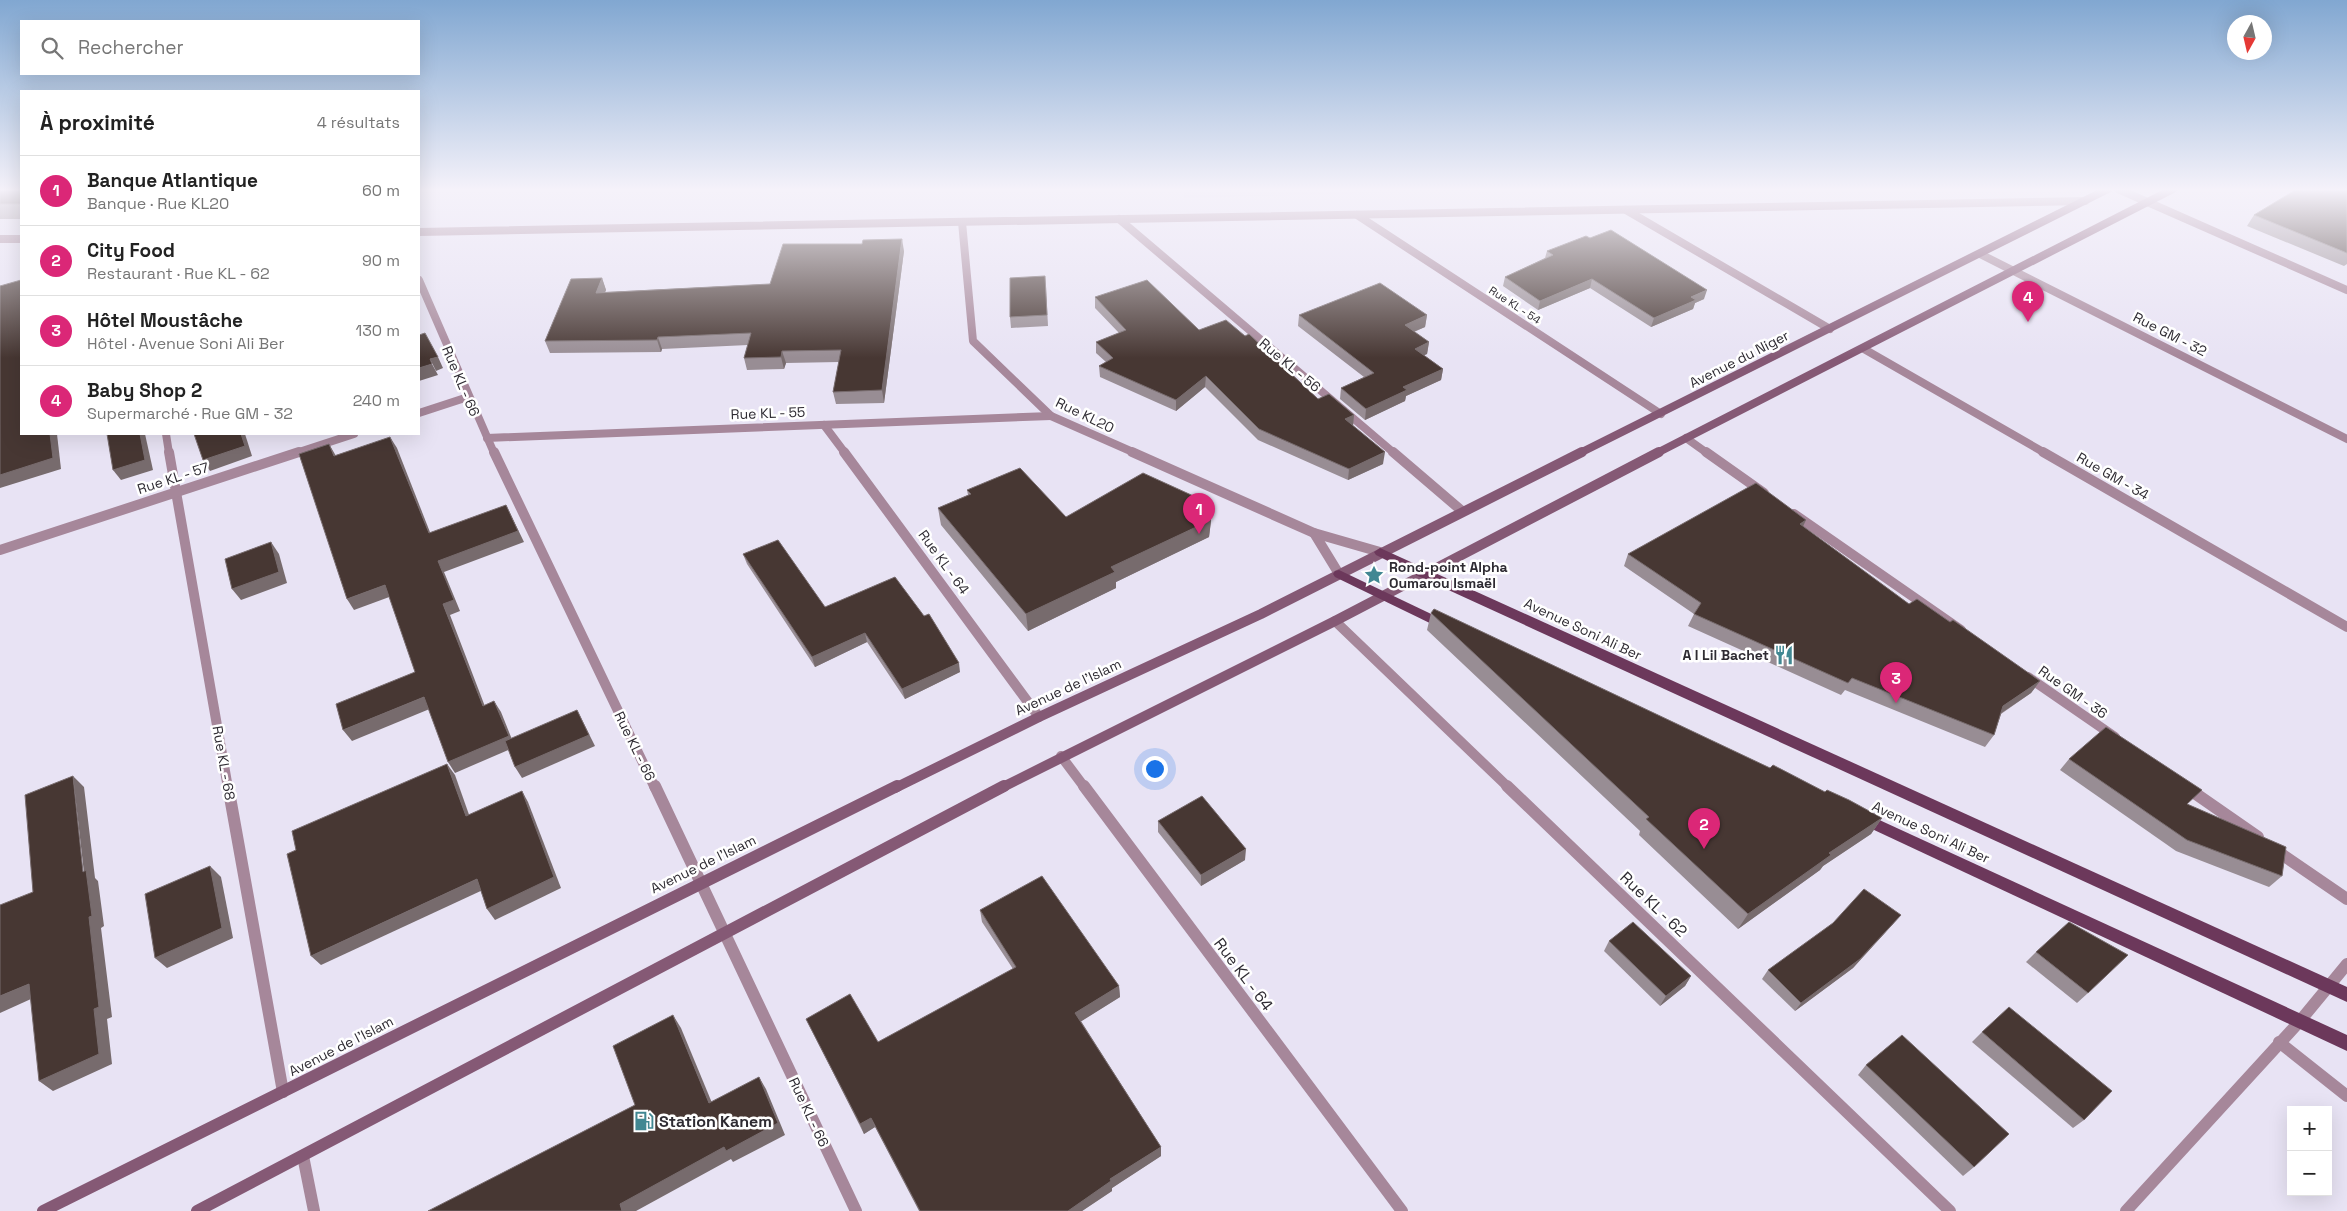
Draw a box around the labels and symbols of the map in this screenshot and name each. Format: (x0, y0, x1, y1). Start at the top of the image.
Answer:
north arrow (2227, 15, 2272, 60)
pin: 4 (2012, 281, 2044, 322)
street label: Rue KL - 54 (1486, 283, 1544, 327)
street label: Rue GM - 32 (2130, 308, 2210, 360)
street label: Avenue du Niger (1686, 326, 1792, 392)
street label: Rue KL - 56 (1256, 334, 1324, 396)
street label: Rue KL - 66 (438, 343, 484, 419)
street label: Rue KL20 (1053, 393, 1117, 437)
street label: Rue KL - 55 (730, 403, 806, 423)
street label: Rue GM - 34 (2074, 448, 2153, 504)
street label: Rue KL - 57 (135, 458, 211, 498)
pin: 1 (1183, 493, 1215, 534)
street label: Rue KL - 64 (915, 526, 974, 598)
place label: Rond-point Alpha Oumarou Ismaël (1389, 558, 1508, 592)
place icon: Rond-point Alpha Oumarou Ismaël (1363, 564, 1385, 586)
street label: Avenue Soni Ali Ber (1521, 594, 1645, 664)
restaurant icon: A I Lil Bachet (1773, 644, 1795, 666)
place label: A I Lil Bachet (1683, 646, 1769, 664)
street label: Avenue de l'Islam (1012, 654, 1124, 720)
pin: 3 (1880, 662, 1912, 703)
street label: Rue GM - 36 (2035, 662, 2111, 722)
street label: Rue KL - 66 (610, 708, 660, 784)
street label: Rue KL - 68 (209, 724, 239, 802)
your location (1142, 756, 1168, 782)
street label: Avenue Soni Ali Ber (1869, 797, 1993, 867)
pin: 2 (1688, 808, 1720, 849)
street label: Avenue de l'Islam (647, 831, 759, 897)
street label: Rue KL - 62 (1616, 867, 1692, 942)
street label: Rue KL - 64 (1209, 934, 1278, 1015)
street label: Avenue de l'Islam (286, 1012, 396, 1080)
street label: Rue KL - 66 (785, 1074, 833, 1150)
fuel station icon: Station Kanem (633, 1110, 655, 1132)
place label: Station Kanem (659, 1111, 772, 1132)

